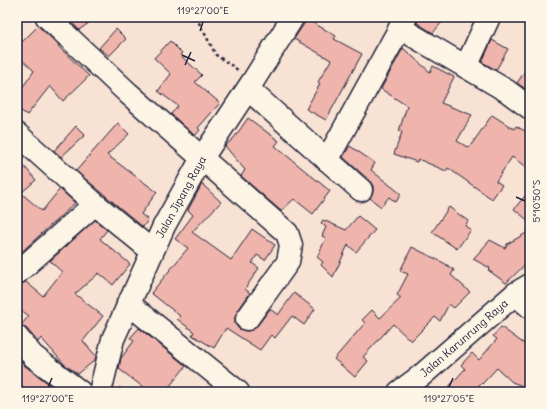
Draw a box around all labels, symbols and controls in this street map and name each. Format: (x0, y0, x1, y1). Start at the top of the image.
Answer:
text: 119°27'00"E (177, 4, 229, 17)
street label: Jalan Jipang Raya (153, 154, 209, 240)
text: 5°10'50"S (530, 179, 543, 222)
street label: Jalan Karunrung Raya (417, 296, 511, 380)
text: 119°27'00"E (22, 392, 74, 405)
text: 119°27'05"E (424, 392, 475, 405)

